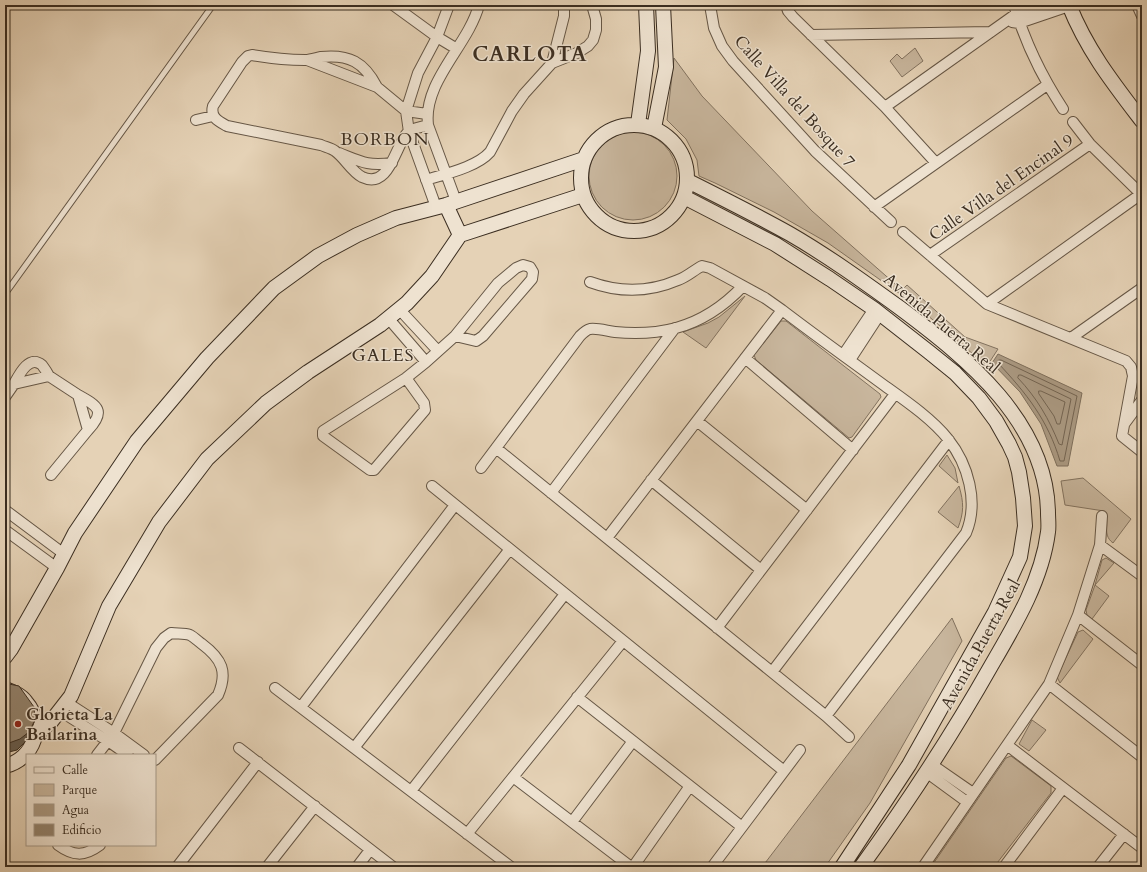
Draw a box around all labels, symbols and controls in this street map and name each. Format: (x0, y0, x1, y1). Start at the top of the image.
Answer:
street label: Calle Villa del Bosque 7 (729, 30, 860, 173)
district label: CARLOTA (472, 40, 588, 69)
district label: BORBON (340, 127, 430, 152)
street label: Calle Villa del Encinal 9 (924, 128, 1079, 246)
street label: Avenida Puerta Real (879, 268, 1005, 379)
district label: GALES (351, 343, 415, 368)
street label: Avenida Puerta Real (935, 574, 1026, 713)
place label: Glorieta La Bailarina (26, 703, 113, 746)
marker: Glorieta La Bailarina (13, 719, 23, 729)
legend (26, 754, 156, 846)
text: Calle (62, 762, 88, 778)
text: Parque (62, 782, 97, 798)
text: Agua (62, 802, 90, 818)
text: Edificio (62, 822, 102, 838)

